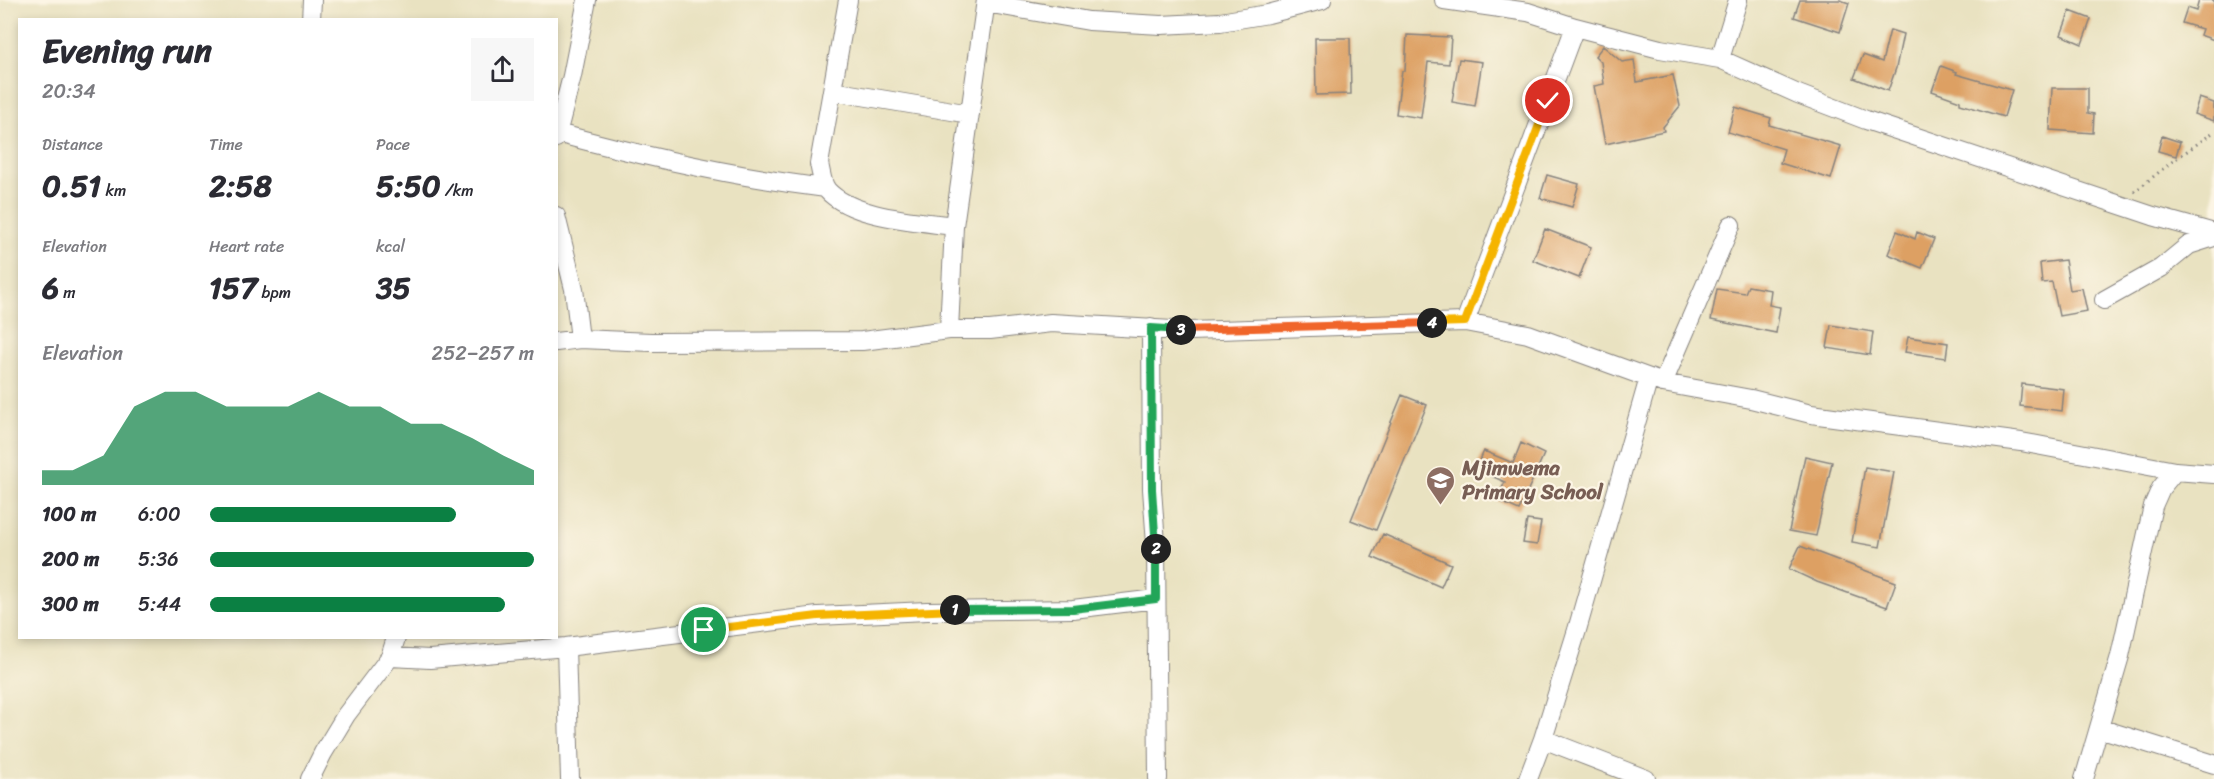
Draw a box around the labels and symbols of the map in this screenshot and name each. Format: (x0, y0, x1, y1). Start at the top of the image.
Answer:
pin (1522, 75, 1573, 126)
pin: 4 (1417, 308, 1447, 338)
pin: 3 (1166, 315, 1196, 345)
place label: Mjimwema Primary School (1461, 449, 1604, 511)
school or university icon: Mjimwema Primary School (1425, 464, 1457, 506)
pin: 2 (1141, 534, 1171, 564)
pin: 1 (940, 595, 970, 625)
pin (678, 604, 729, 655)

